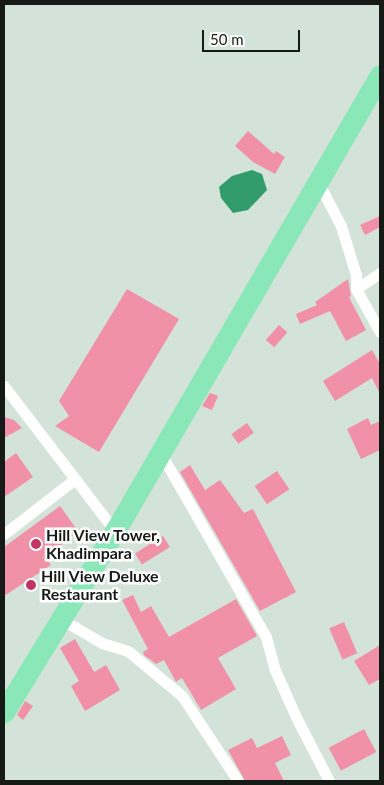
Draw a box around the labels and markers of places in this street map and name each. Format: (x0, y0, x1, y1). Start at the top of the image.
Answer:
place label: Hill View Tower, Khadimpara (46, 525, 161, 563)
marker: Hill View Tower, Khadimpara (30, 538, 42, 550)
place label: Hill View Deluxe Restaurant (41, 566, 160, 604)
marker: Hill View Deluxe Restaurant (25, 579, 37, 591)

